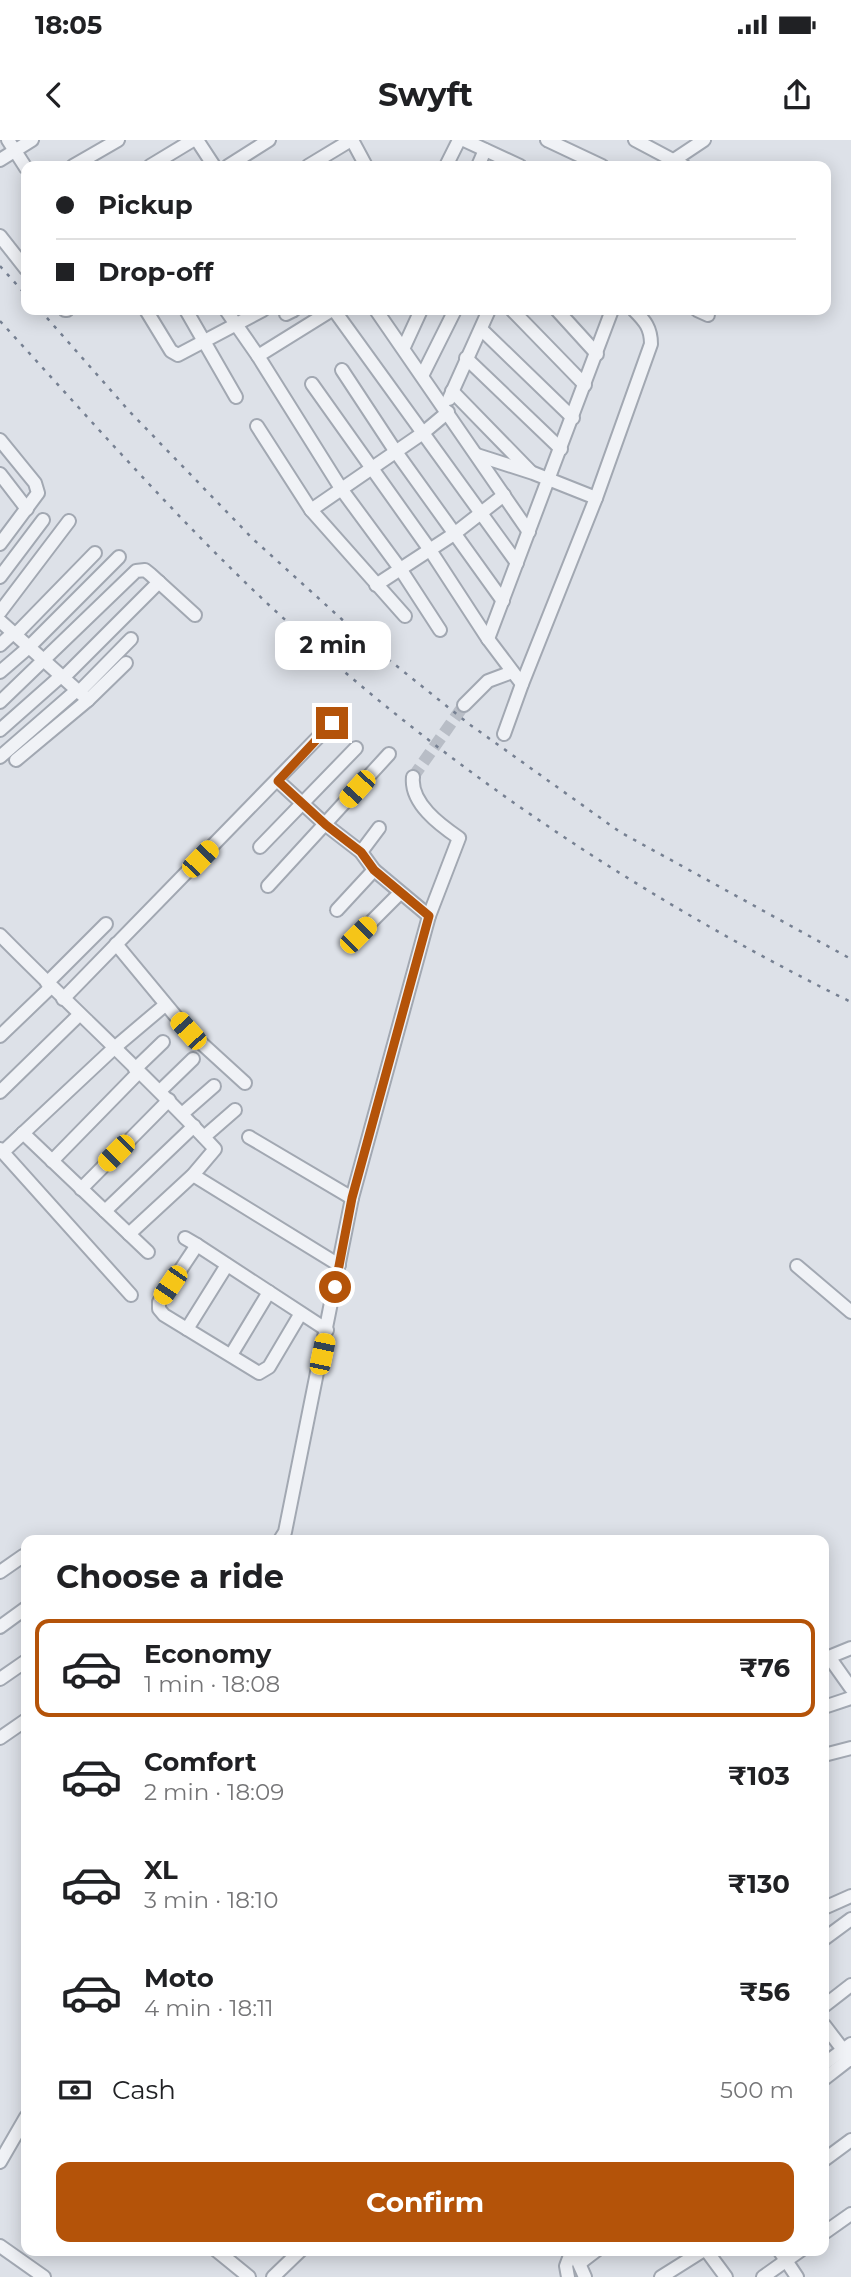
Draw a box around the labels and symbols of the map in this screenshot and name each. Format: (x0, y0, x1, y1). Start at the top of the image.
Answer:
callout: 2 min (274, 622, 390, 670)
route end (316, 707, 348, 739)
car (336, 766, 379, 812)
car (178, 837, 223, 881)
car (336, 913, 381, 957)
car (167, 1008, 210, 1054)
car (94, 1131, 139, 1175)
car (150, 1262, 191, 1308)
route start (319, 1271, 351, 1303)
car (308, 1331, 337, 1377)

